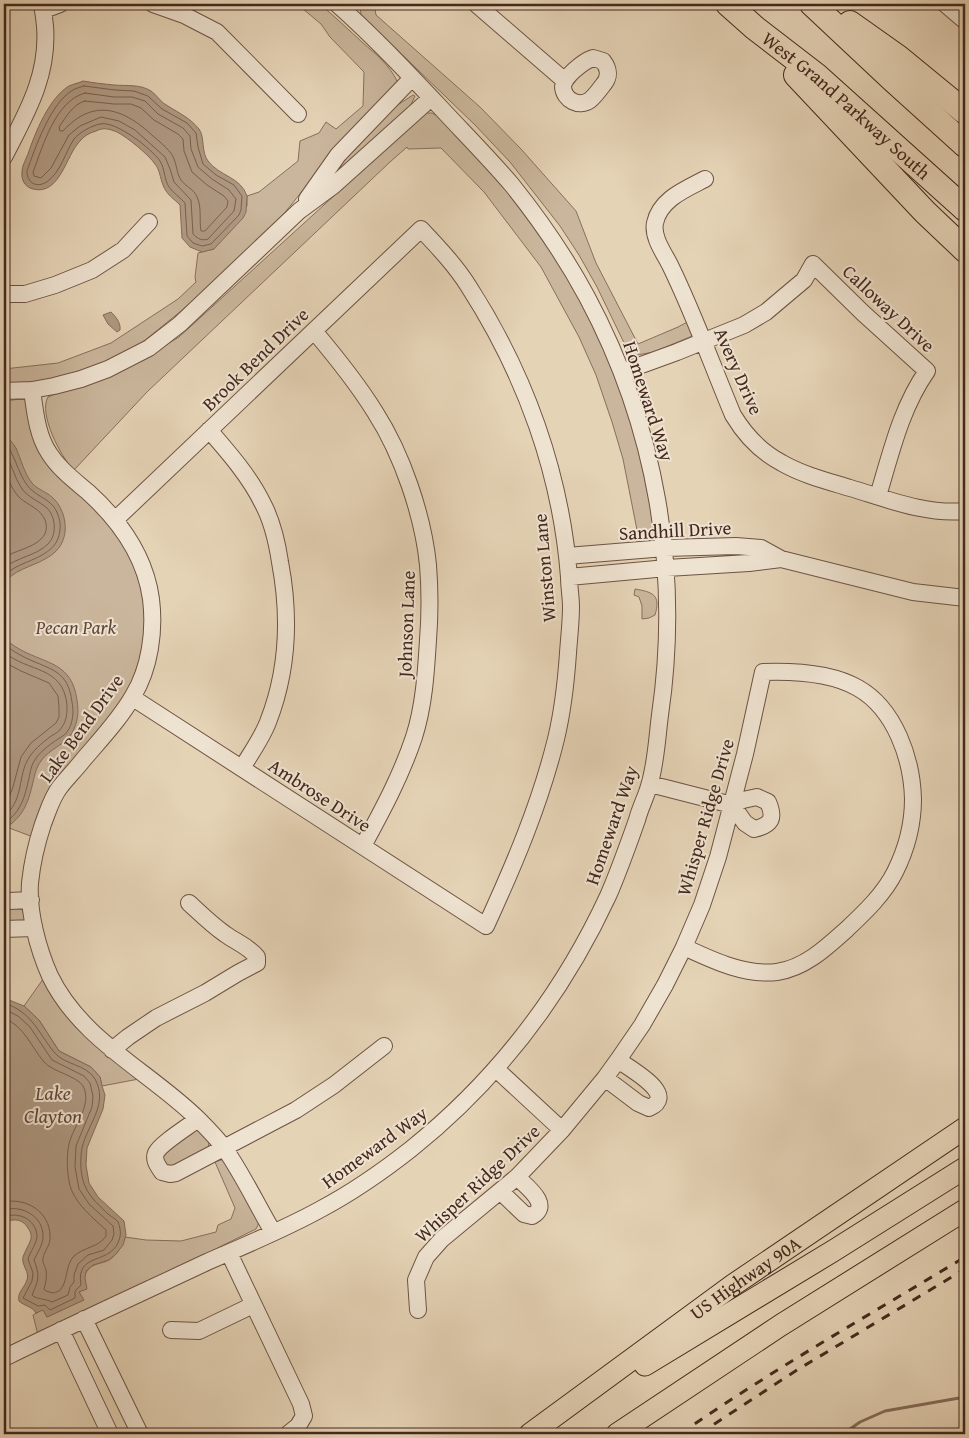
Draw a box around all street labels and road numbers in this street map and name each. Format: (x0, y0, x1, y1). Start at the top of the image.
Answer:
street label: West Grand Parkway South (756, 25, 937, 186)
street label: Calloway Drive (836, 258, 942, 358)
street label: Brook Bend Drive (195, 301, 315, 417)
street label: Avery Drive (707, 323, 771, 419)
street label: Homeward Way (616, 337, 682, 465)
street label: Winston Lane (525, 513, 563, 623)
street label: Sandhill Drive (618, 513, 732, 547)
street label: Johnson Lane (390, 570, 422, 680)
street label: Lake Bend Drive (32, 668, 130, 788)
street label: Whisper Ridge Drive (669, 735, 741, 899)
street label: Ambrose Drive (263, 751, 377, 839)
street label: Homeward Way (577, 761, 645, 889)
street label: Homeward Way (315, 1099, 433, 1195)
street label: Whisper Ridge Drive (408, 1117, 546, 1249)
street label: US Highway 90A (684, 1229, 807, 1326)

